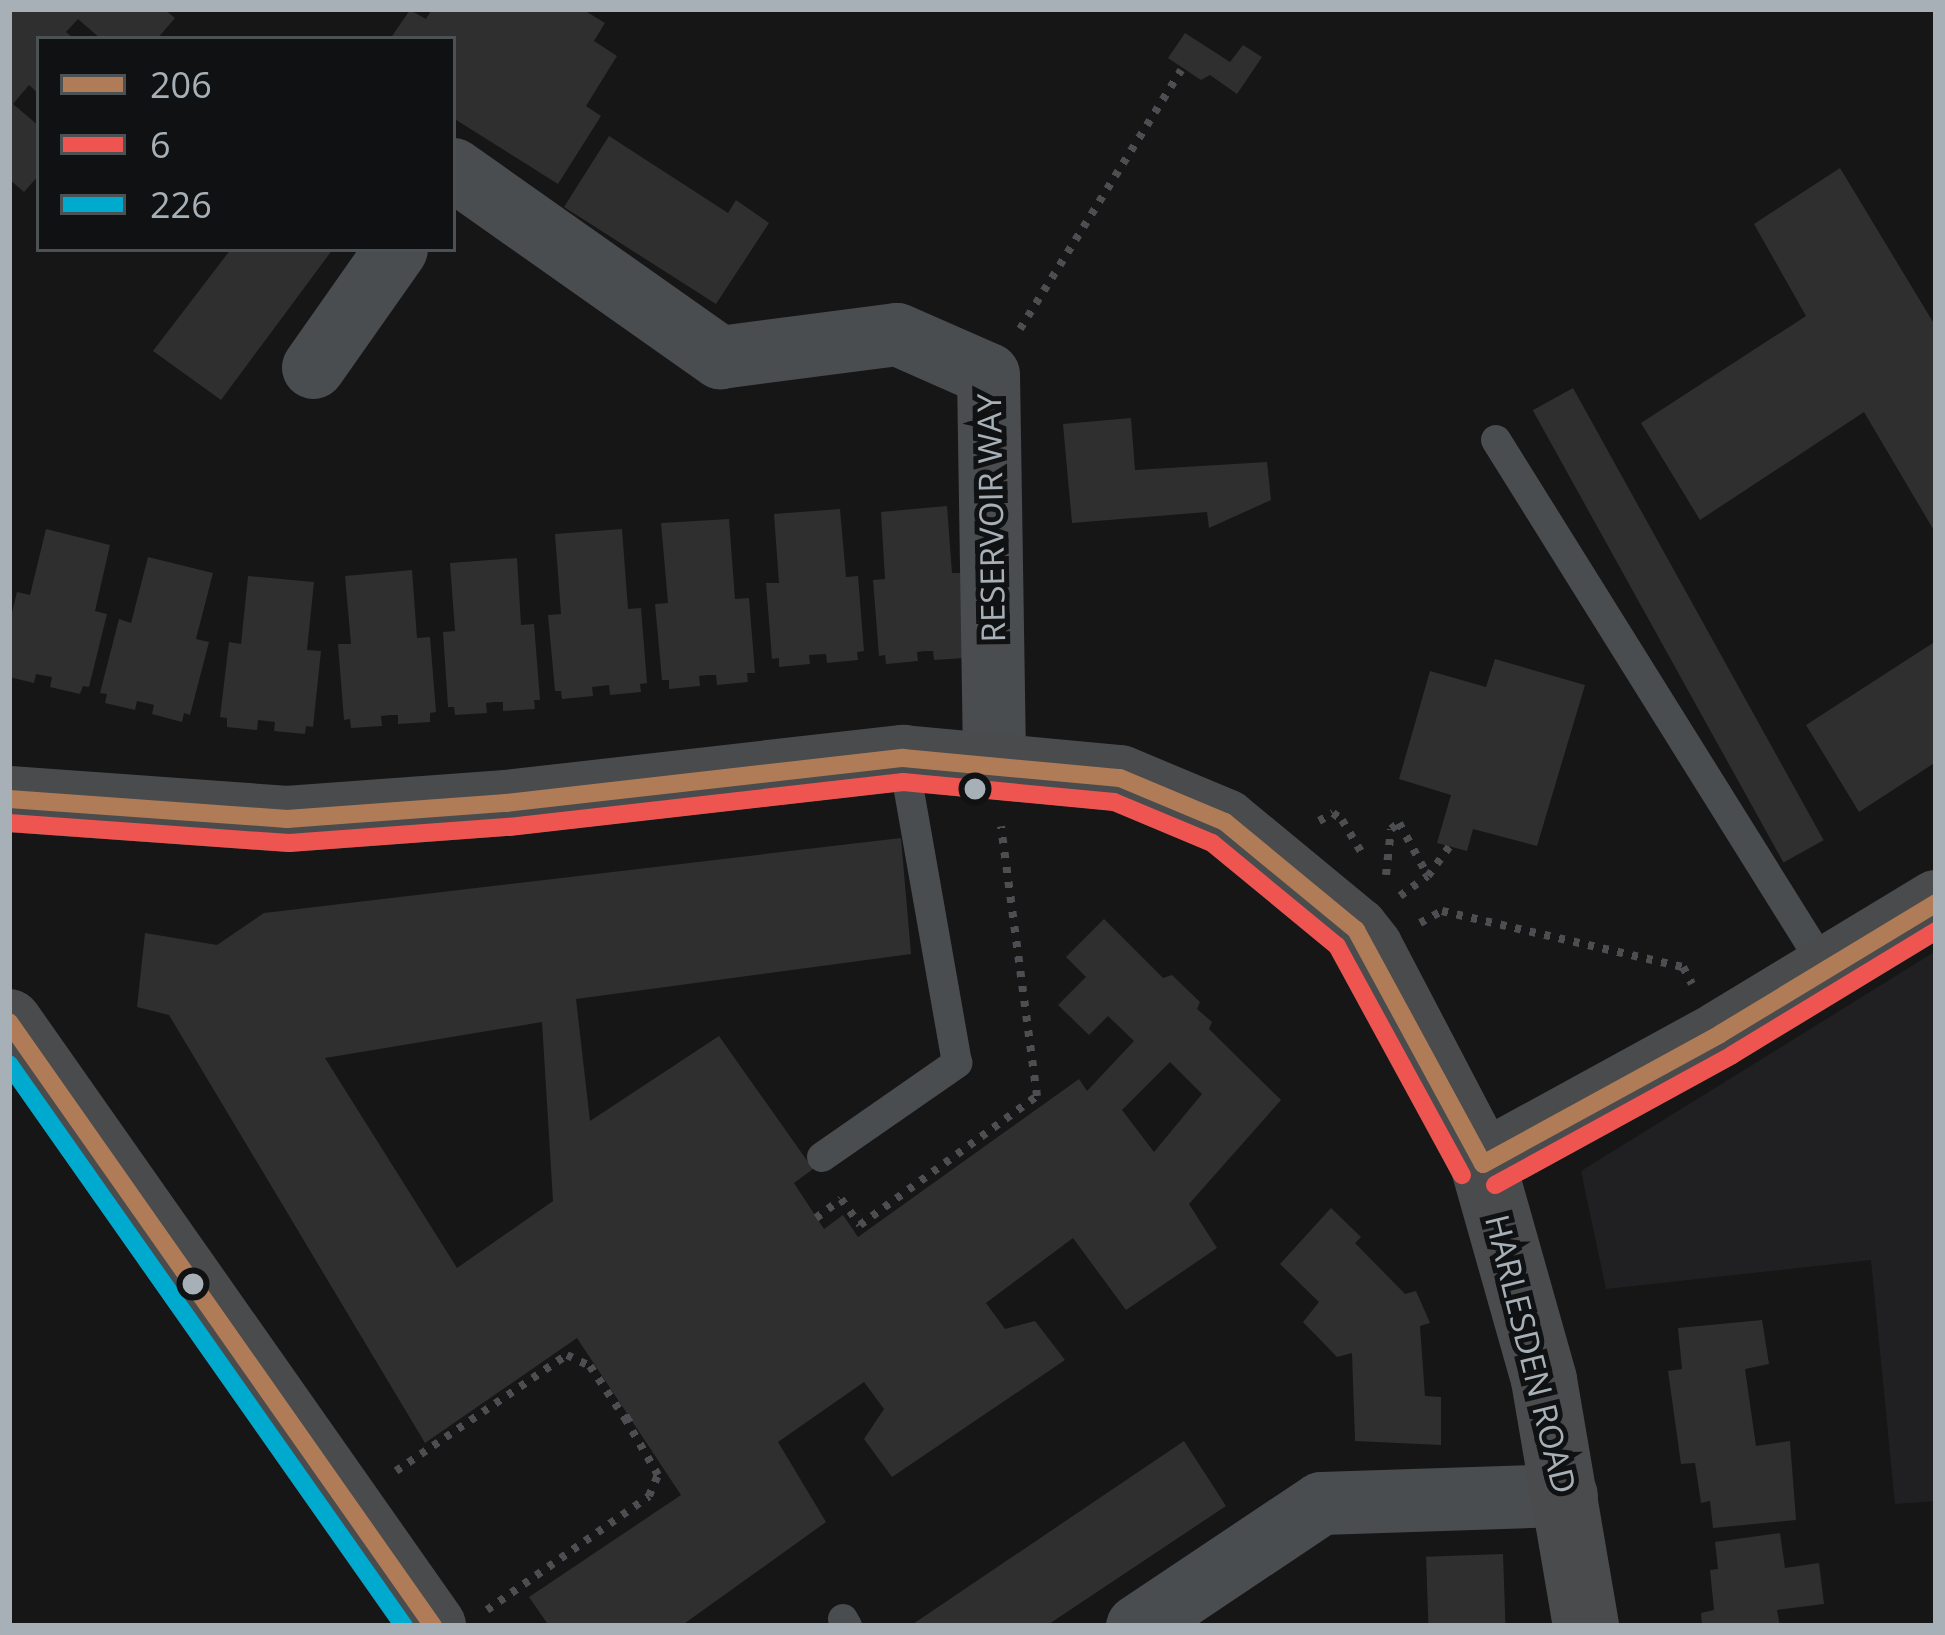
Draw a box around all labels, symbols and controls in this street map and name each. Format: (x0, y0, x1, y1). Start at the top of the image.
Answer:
legend (36, 36, 456, 252)
text: 206 (150, 60, 212, 109)
text: 6 (150, 120, 171, 169)
text: 226 (150, 180, 212, 229)
street label: RESERVOIR WAY (969, 393, 1013, 643)
unlabelled marker (964, 778, 986, 800)
street label: HARLESDEN ROAD (1477, 1211, 1585, 1497)
unlabelled marker (182, 1273, 204, 1295)

